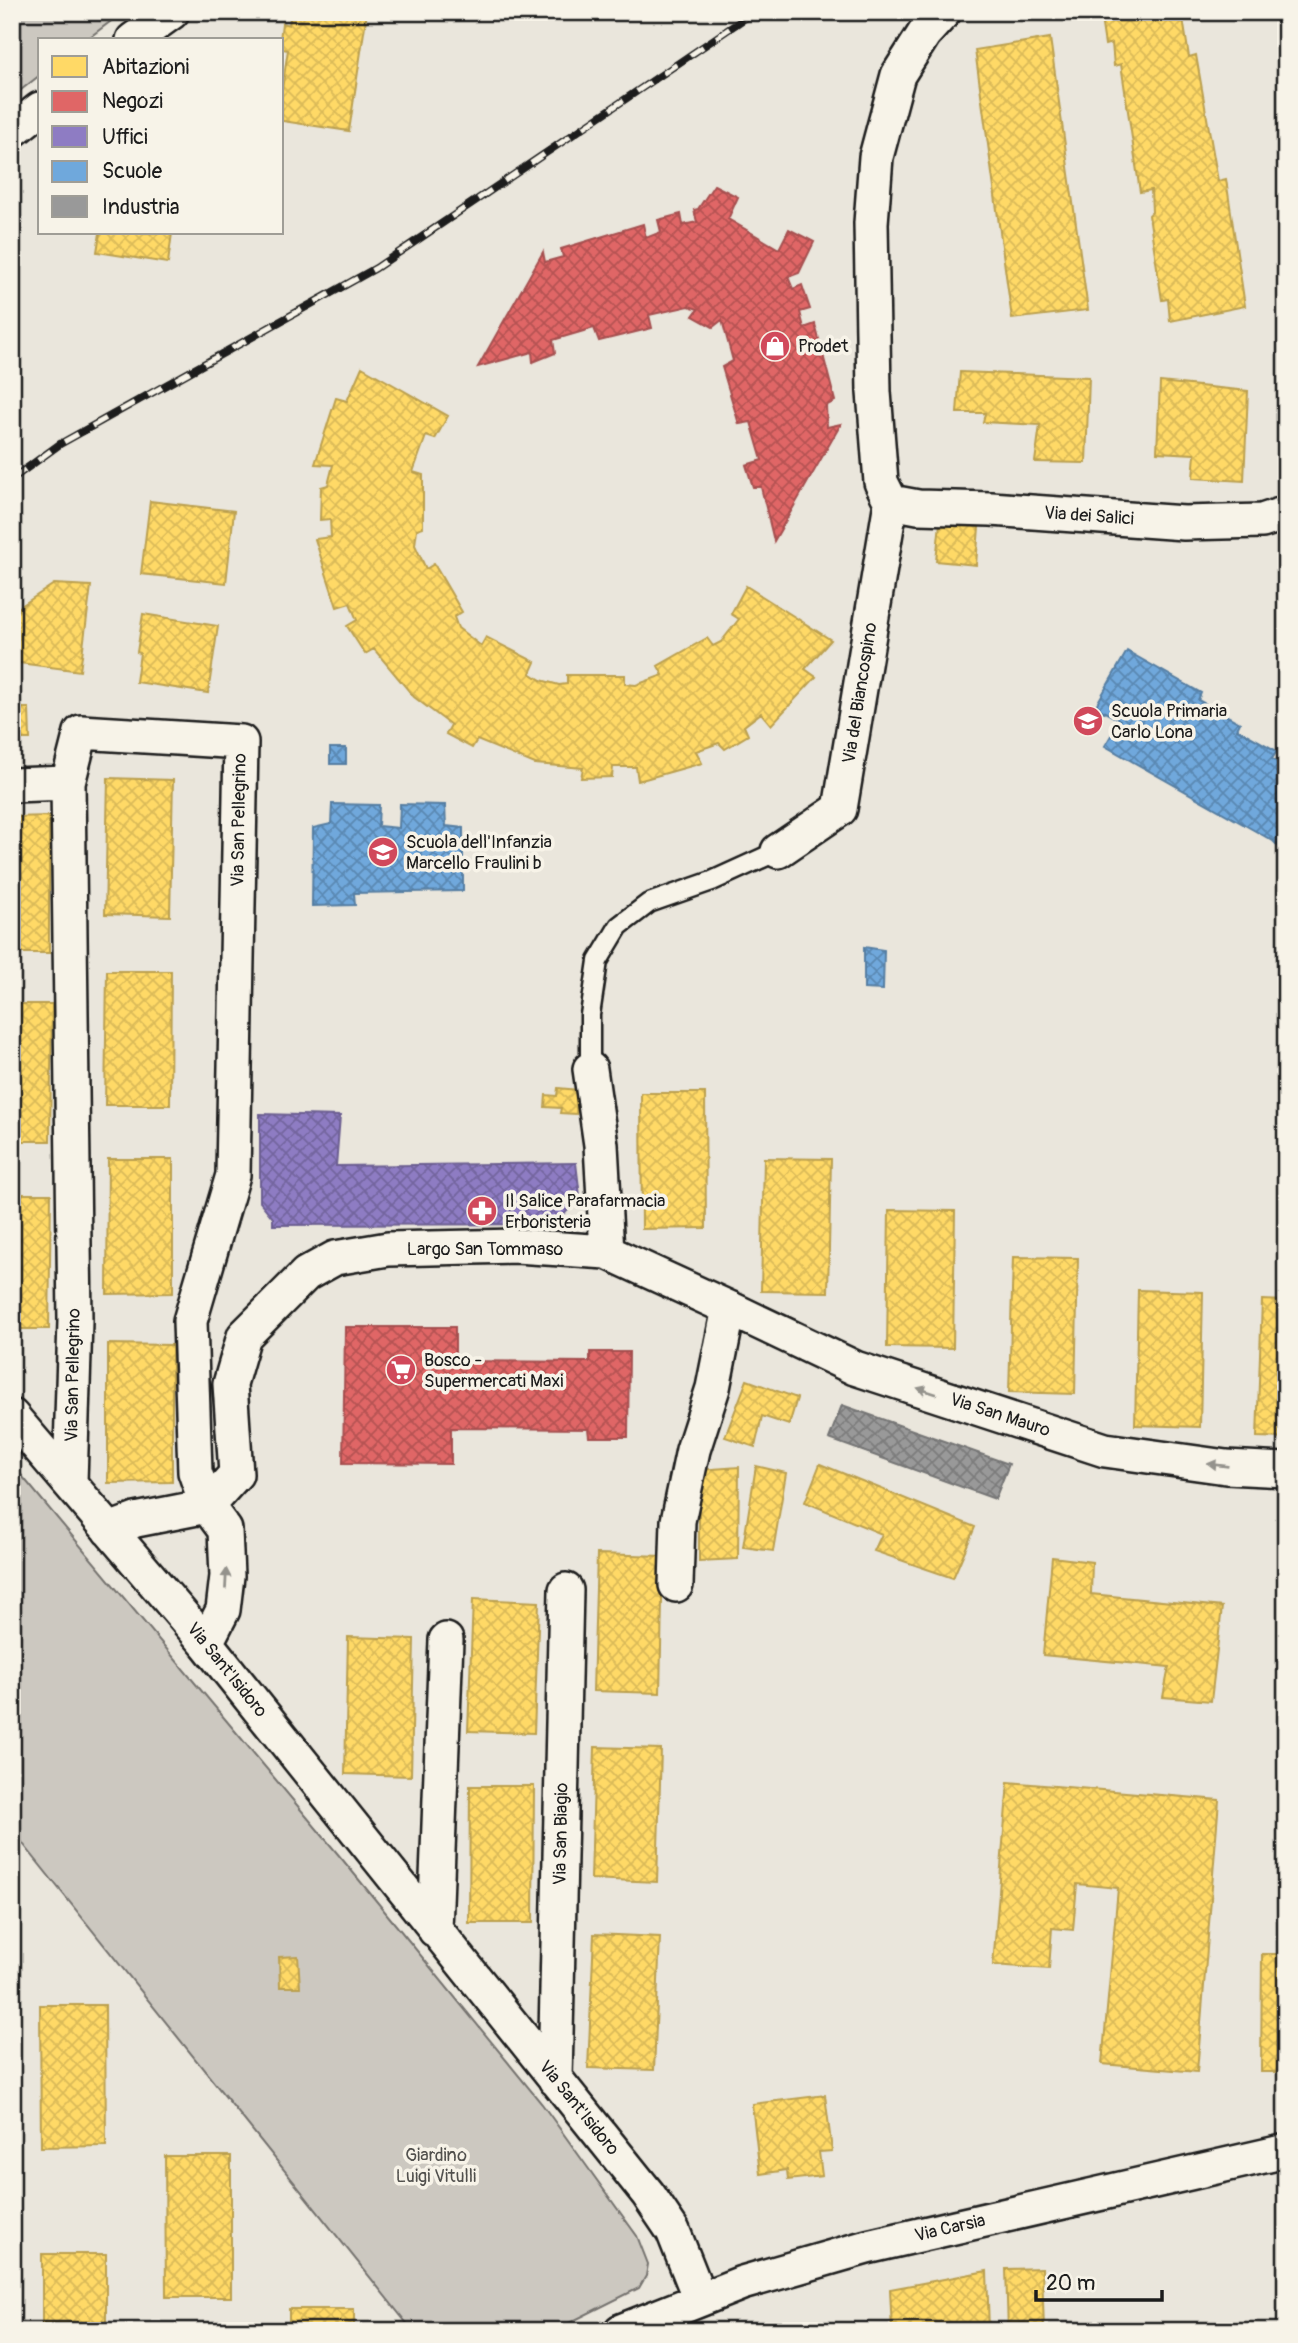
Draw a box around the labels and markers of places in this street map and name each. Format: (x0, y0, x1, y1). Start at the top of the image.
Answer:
shop icon: Prodet (758, 329, 792, 363)
place label: Prodet (798, 335, 849, 358)
place label: Scuola Primaria Carlo Lona (1111, 700, 1227, 744)
school or university icon: Scuola Primaria Carlo Lona (1071, 704, 1105, 738)
place label: Scuola dell'Infanzia Marcello Fraulini b (406, 831, 552, 875)
school or university icon: Scuola dell'Infanzia Marcello Fraulini b (366, 835, 400, 869)
place label: Il Salice Parafarmacia Erboristeria (505, 1190, 665, 1234)
pharmacy icon: Il Salice Parafarmacia Erboristeria (465, 1194, 499, 1228)
place label: Bosco - Supermercati Maxi (424, 1349, 564, 1393)
supermarket icon: Bosco - Supermercati Maxi (384, 1353, 418, 1387)

